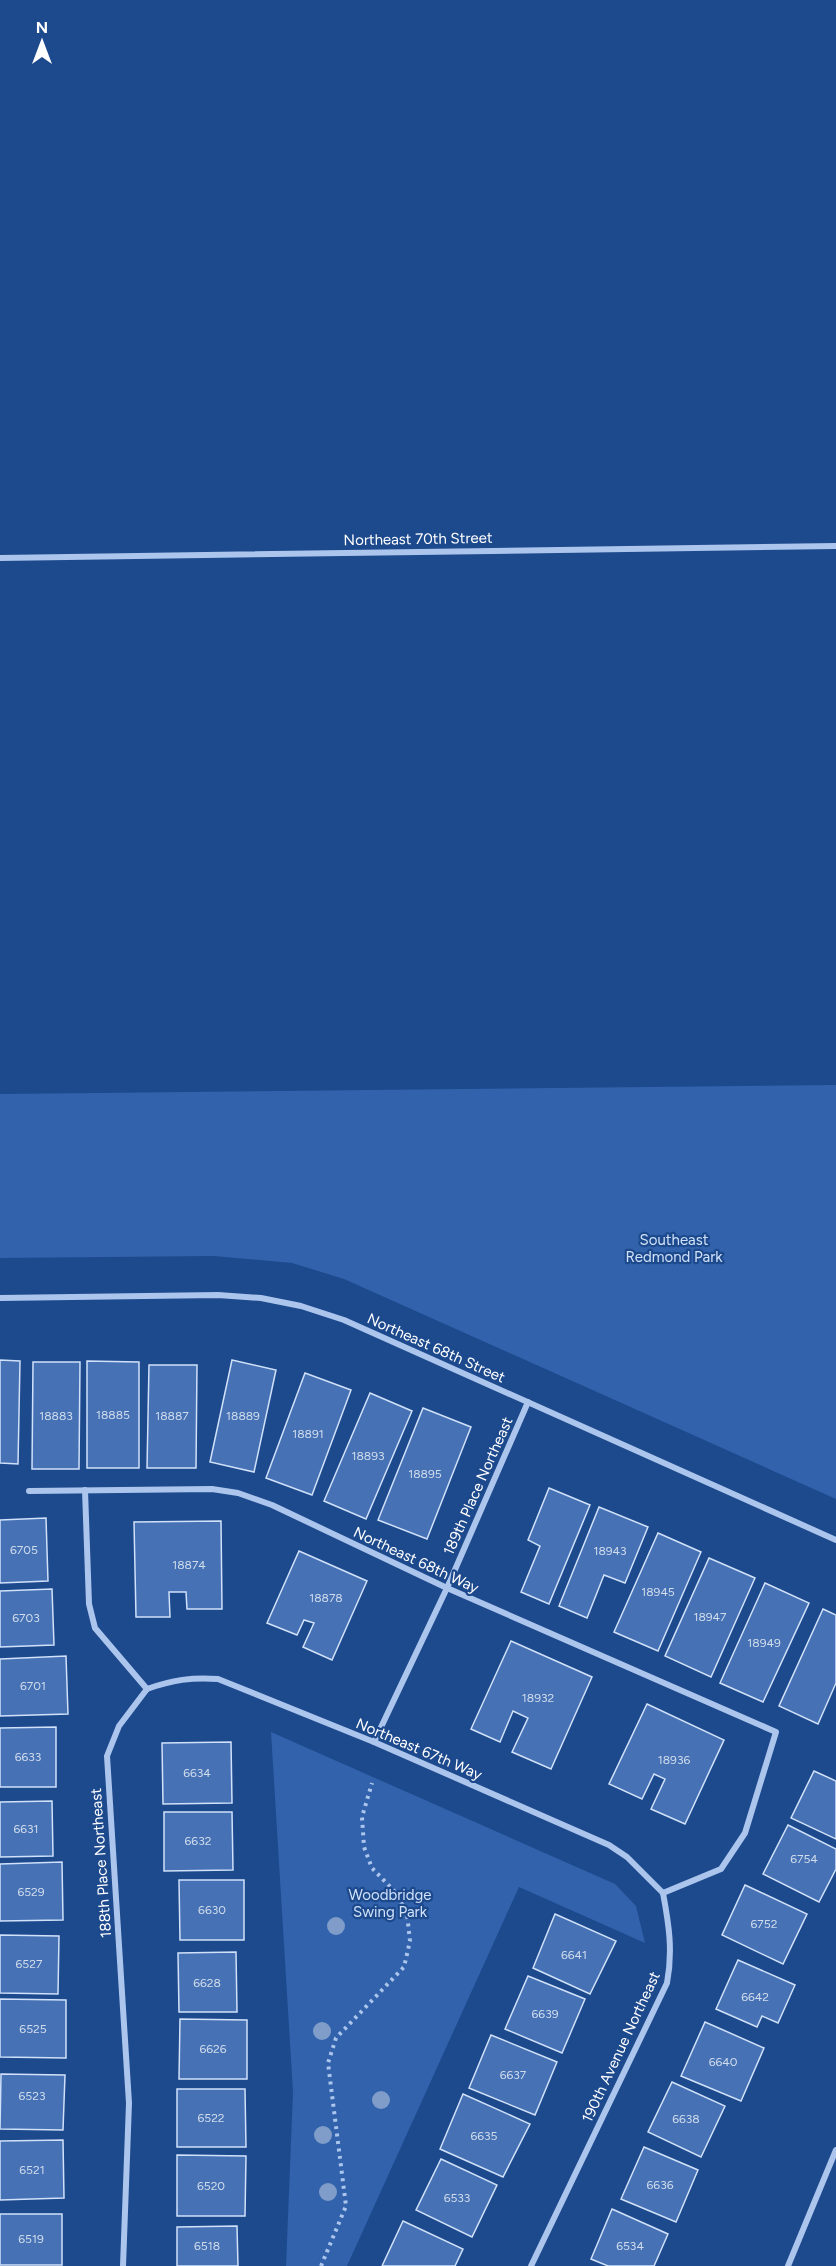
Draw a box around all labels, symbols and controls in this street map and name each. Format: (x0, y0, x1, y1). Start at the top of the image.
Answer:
north arrow (12, 12, 72, 72)
text: N (36, 18, 48, 37)
street label: Northeast 70th Street (343, 529, 493, 549)
park label: Southeast Redmond Park (625, 1231, 723, 1266)
street label: Northeast 68th Street (364, 1309, 508, 1387)
house number: 18885 (96, 1408, 130, 1422)
house number: 18883 (39, 1409, 73, 1423)
house number: 18887 (155, 1409, 189, 1423)
house number: 18889 (226, 1409, 260, 1423)
street label: 189th Place Northeast (439, 1414, 517, 1558)
house number: 18891 (292, 1427, 324, 1441)
house number: 18893 (351, 1449, 385, 1463)
house number: 18895 (408, 1467, 442, 1481)
street label: Northeast 68th Way (350, 1523, 482, 1597)
house number: 6705 (10, 1543, 38, 1557)
house number: 18943 (593, 1544, 627, 1558)
house number: 18874 (172, 1558, 206, 1572)
house number: 18945 (641, 1585, 675, 1599)
house number: 18878 (309, 1591, 343, 1605)
house number: 18947 (693, 1610, 727, 1624)
house number: 6703 (12, 1611, 40, 1625)
house number: 18949 (747, 1636, 781, 1650)
house number: 6701 (20, 1679, 46, 1693)
house number: 18932 (522, 1691, 554, 1705)
street label: Northeast 67th Way (353, 1714, 485, 1784)
house number: 6633 (15, 1750, 41, 1764)
house number: 18936 (658, 1753, 690, 1767)
house number: 6634 (183, 1766, 211, 1780)
street label: 188th Place Northeast (87, 1787, 115, 1938)
house number: 6631 (13, 1822, 39, 1836)
house number: 6632 (185, 1834, 211, 1848)
house number: 6754 (790, 1852, 818, 1866)
house number: 6529 (17, 1885, 45, 1899)
park label: Woodbridge Swing Park (348, 1886, 432, 1921)
house number: 6630 (198, 1903, 226, 1917)
house number: 6752 (751, 1917, 777, 1931)
house number: 6641 (561, 1948, 587, 1962)
house number: 6527 (16, 1957, 43, 1971)
street label: 190th Avenue Northeast (578, 1968, 664, 2125)
house number: 6628 (193, 1976, 221, 1990)
house number: 6642 (741, 1990, 769, 2004)
house number: 6639 (532, 2007, 559, 2021)
house number: 6525 (19, 2022, 47, 2036)
house number: 6626 (199, 2042, 227, 2056)
house number: 6640 (709, 2055, 738, 2069)
house number: 6637 (500, 2068, 527, 2082)
house number: 6523 (19, 2089, 45, 2103)
house number: 6522 (197, 2111, 225, 2125)
house number: 6638 (672, 2112, 700, 2126)
house number: 6635 (470, 2129, 498, 2143)
house number: 6521 (19, 2163, 45, 2177)
house number: 6636 (647, 2178, 674, 2192)
house number: 6520 (197, 2179, 225, 2193)
house number: 6533 (444, 2191, 470, 2205)
house number: 6519 (18, 2232, 44, 2246)
house number: 6518 (194, 2239, 220, 2253)
house number: 6534 (616, 2239, 644, 2253)

